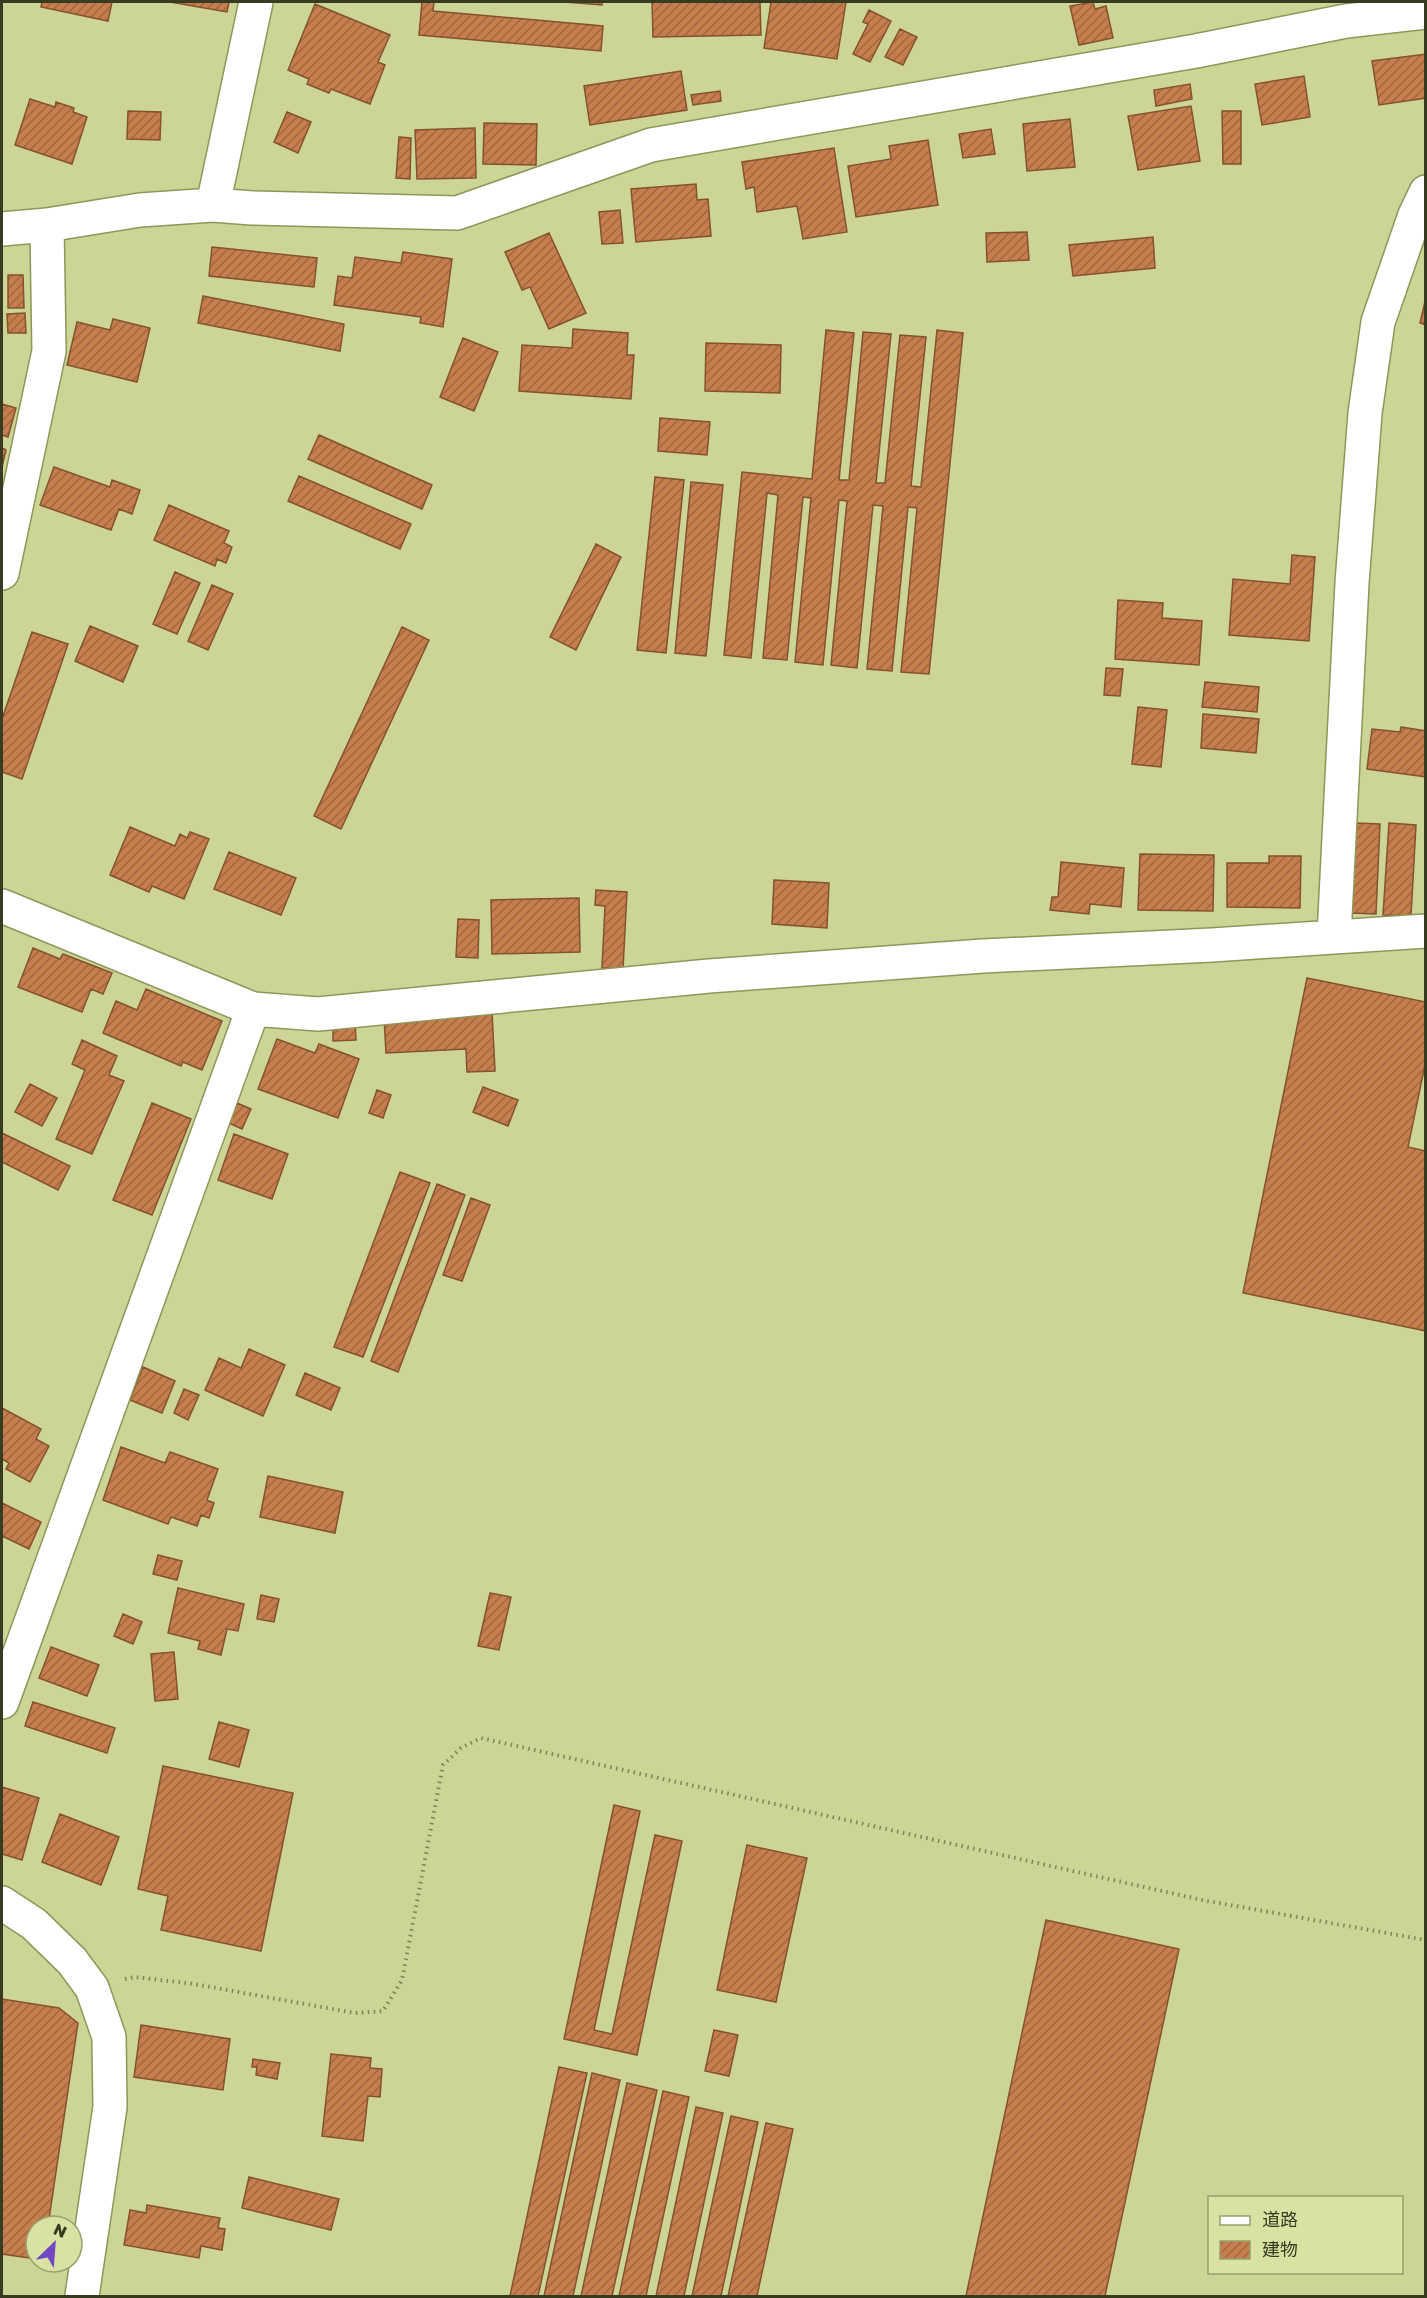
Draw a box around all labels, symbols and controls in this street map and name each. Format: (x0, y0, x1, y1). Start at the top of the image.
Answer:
legend (1208, 2196, 1403, 2274)
text: 道路 (1262, 2208, 1298, 2230)
north arrow (24, 2214, 84, 2274)
text: N (51, 2219, 70, 2242)
text: 建物 (1262, 2238, 1298, 2260)

